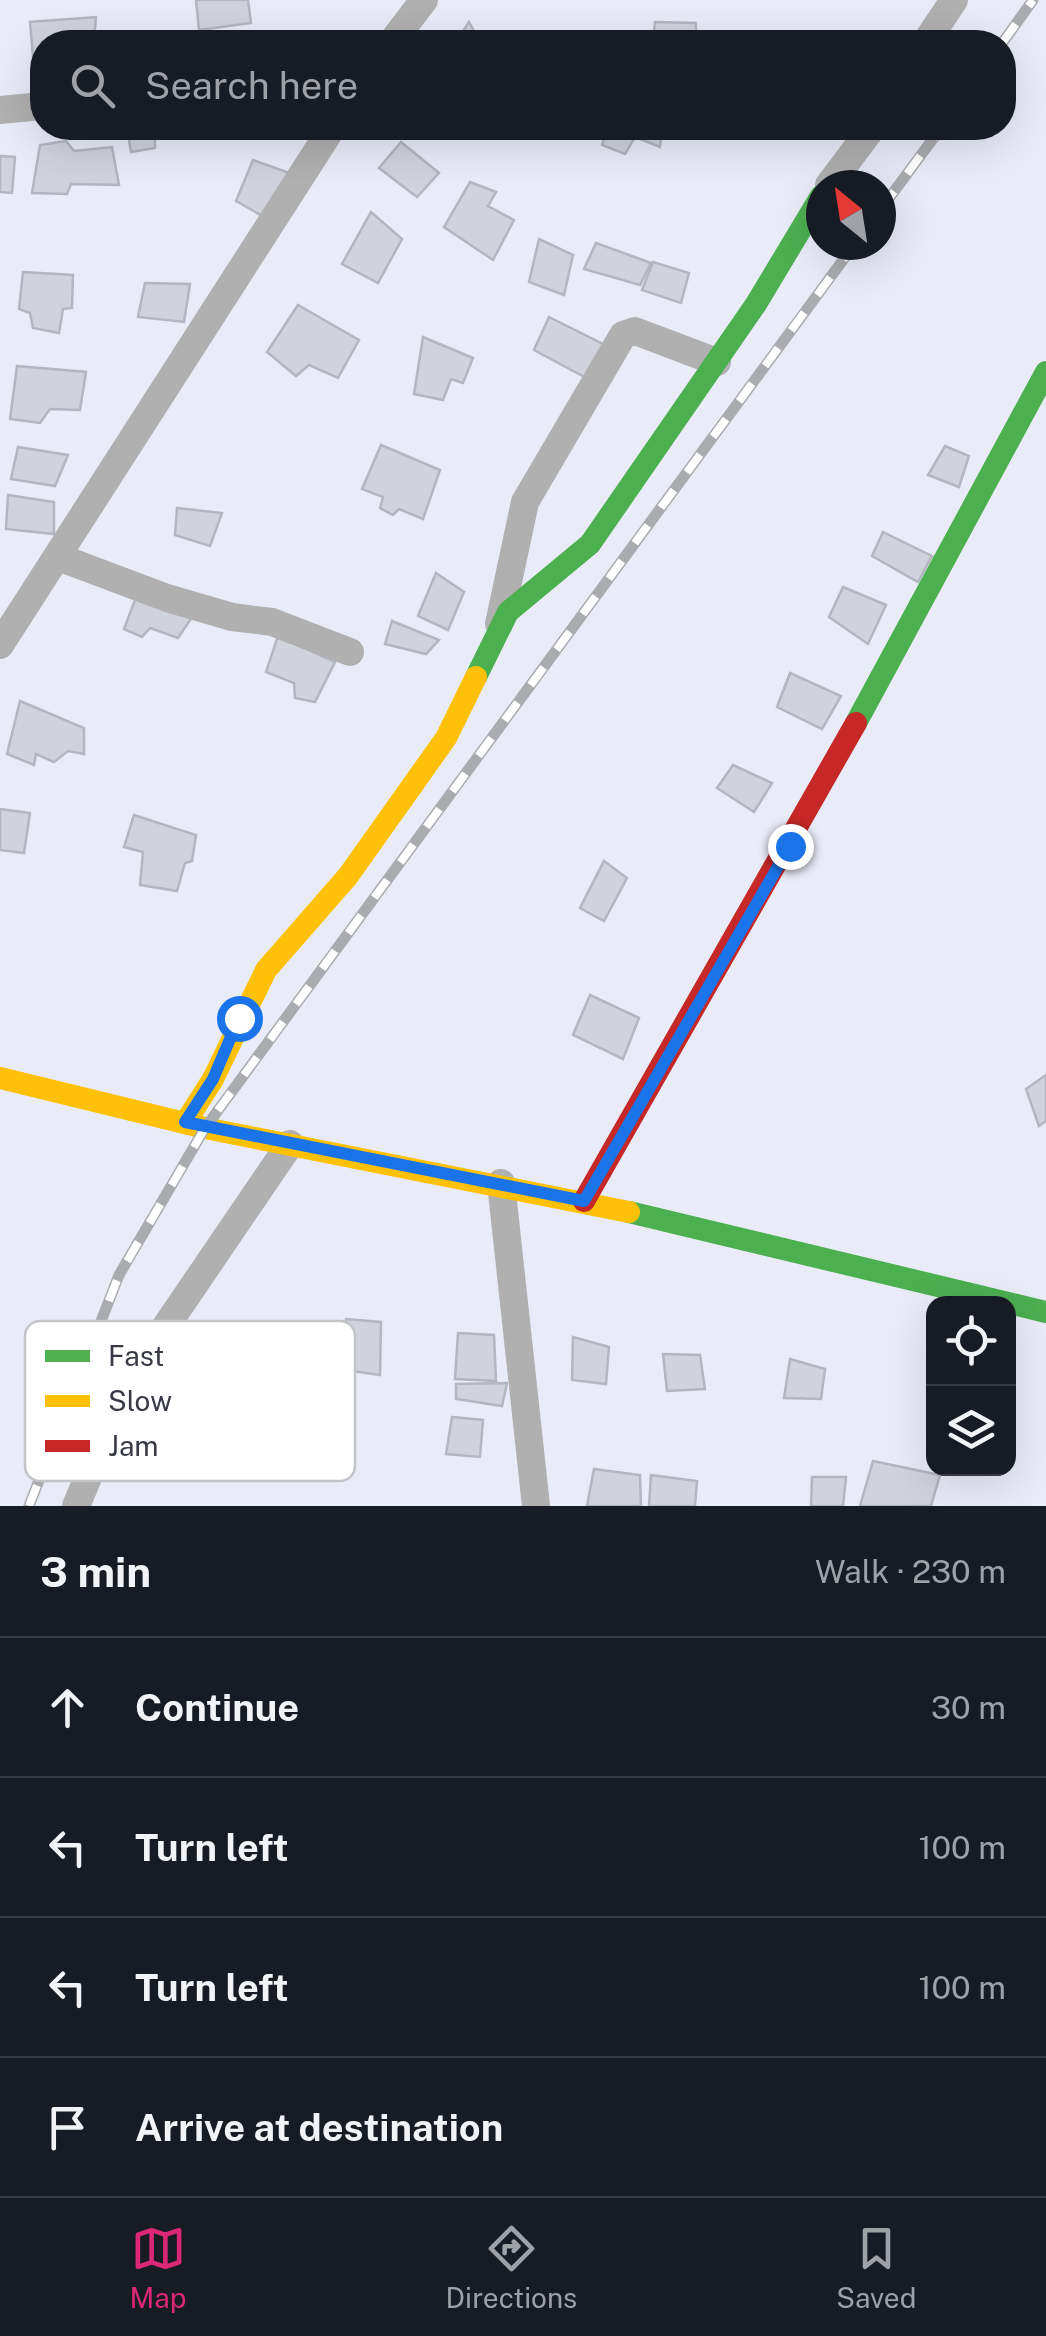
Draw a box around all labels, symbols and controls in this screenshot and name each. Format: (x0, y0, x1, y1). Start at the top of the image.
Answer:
search box (30, 30, 1016, 140)
icon: search (65, 58, 120, 113)
text: Search here (145, 63, 358, 108)
north arrow (806, 170, 896, 260)
route end (768, 824, 814, 870)
route start (217, 996, 263, 1042)
map controls (926, 1296, 1016, 1476)
button: locate (926, 1296, 1016, 1386)
legend (25, 1321, 355, 1481)
text: Fast (108, 1339, 164, 1372)
text: Slow (108, 1384, 172, 1417)
button: layers (926, 1386, 1016, 1476)
text: Jam (108, 1429, 159, 1462)
text: 3 min (40, 1547, 151, 1596)
text: Walk · 230 m (815, 1553, 1006, 1590)
icon: ahead (40, 1680, 95, 1735)
text: Continue (135, 1685, 299, 1730)
text: 30 m (931, 1689, 1006, 1726)
icon: left (40, 1820, 95, 1875)
text: Turn left (135, 1825, 289, 1870)
text: 100 m (919, 1829, 1006, 1866)
icon: left (40, 1960, 95, 2015)
text: Turn left (135, 1965, 289, 2010)
text: 100 m (919, 1969, 1006, 2006)
icon: arrive (40, 2100, 95, 2155)
text: Arrive at destination (135, 2105, 503, 2150)
tab: Map (130, 2221, 186, 2314)
tab: Directions (446, 2221, 577, 2314)
tab: Saved (836, 2221, 916, 2314)

